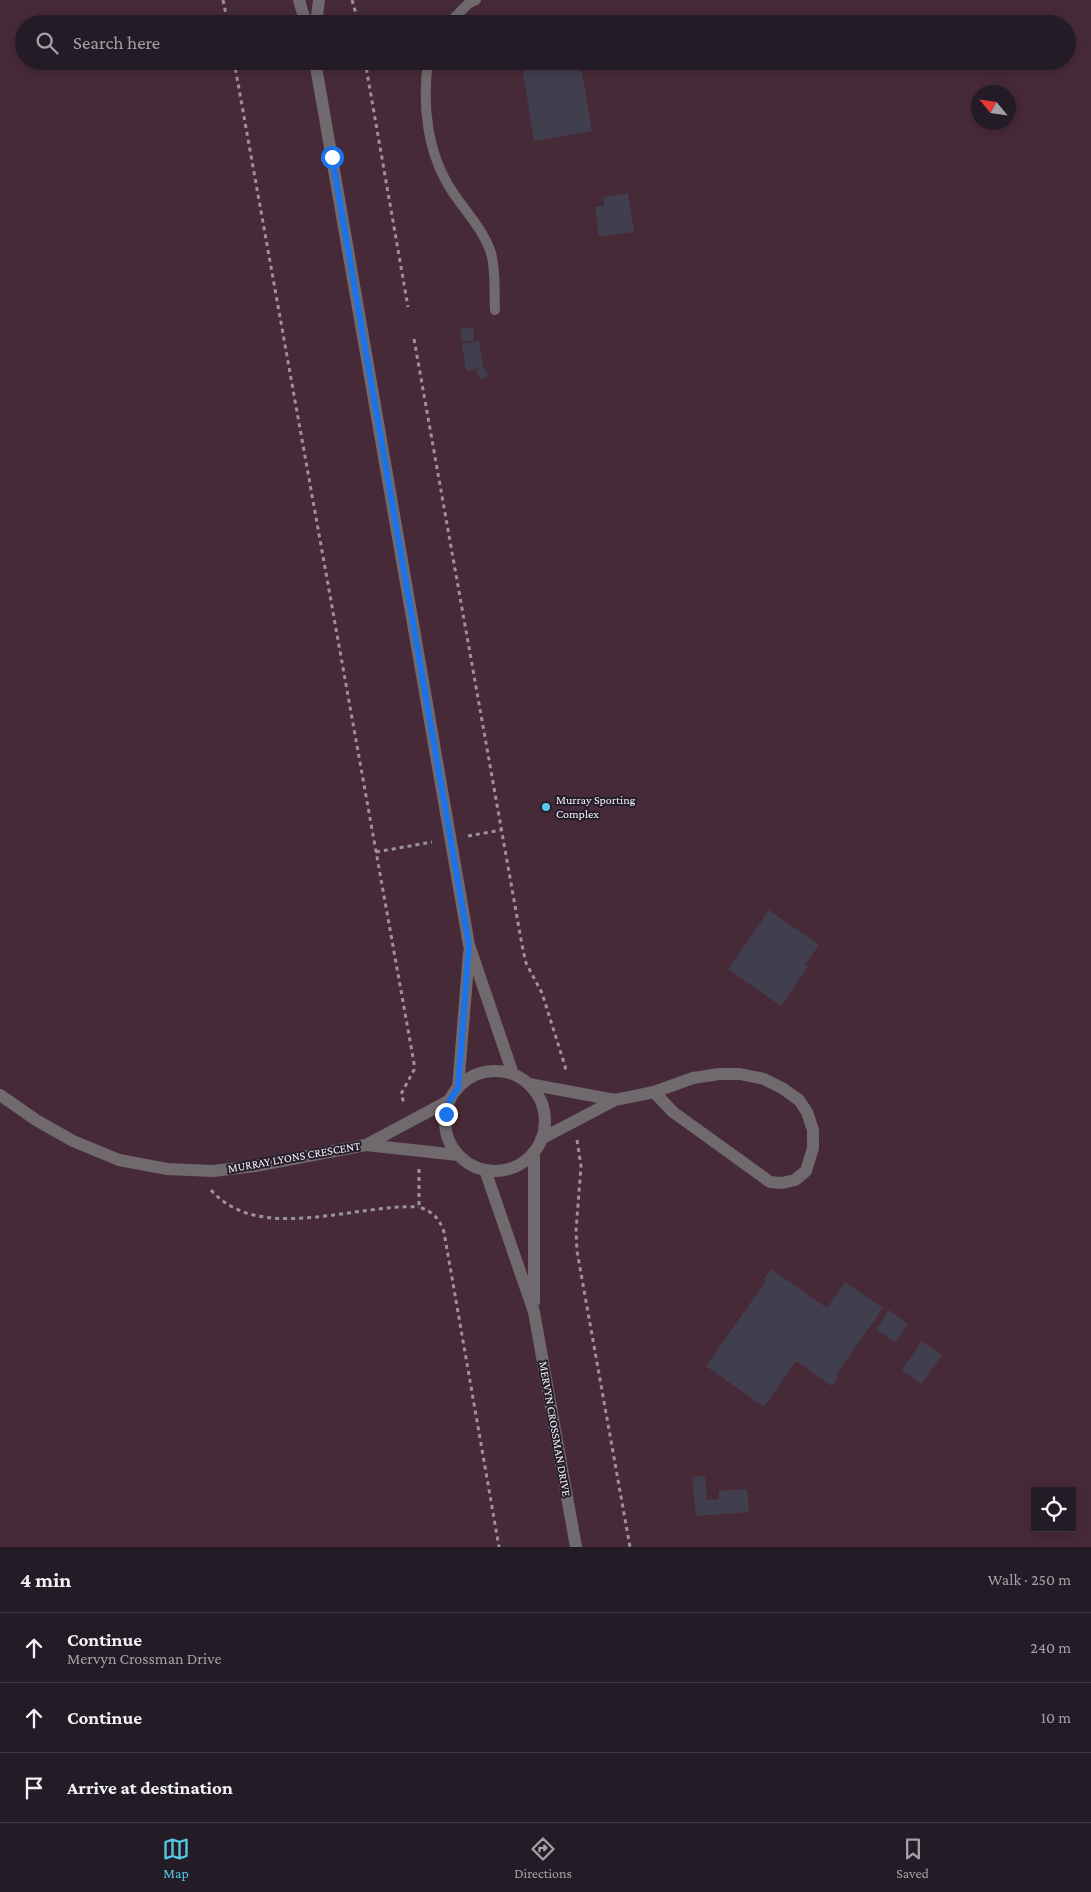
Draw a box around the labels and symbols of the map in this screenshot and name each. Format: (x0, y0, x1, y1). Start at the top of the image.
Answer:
north arrow (971, 85, 1016, 130)
route start (321, 146, 344, 169)
place label: Murray Sporting Complex (556, 793, 636, 821)
marker: Murray Sporting Complex (540, 801, 552, 813)
route end (435, 1103, 458, 1126)
street label: MURRAY LYONS CRESCENT (226, 1138, 362, 1176)
street label: MERVYN CROSSMAN DRIVE (536, 1360, 574, 1498)

